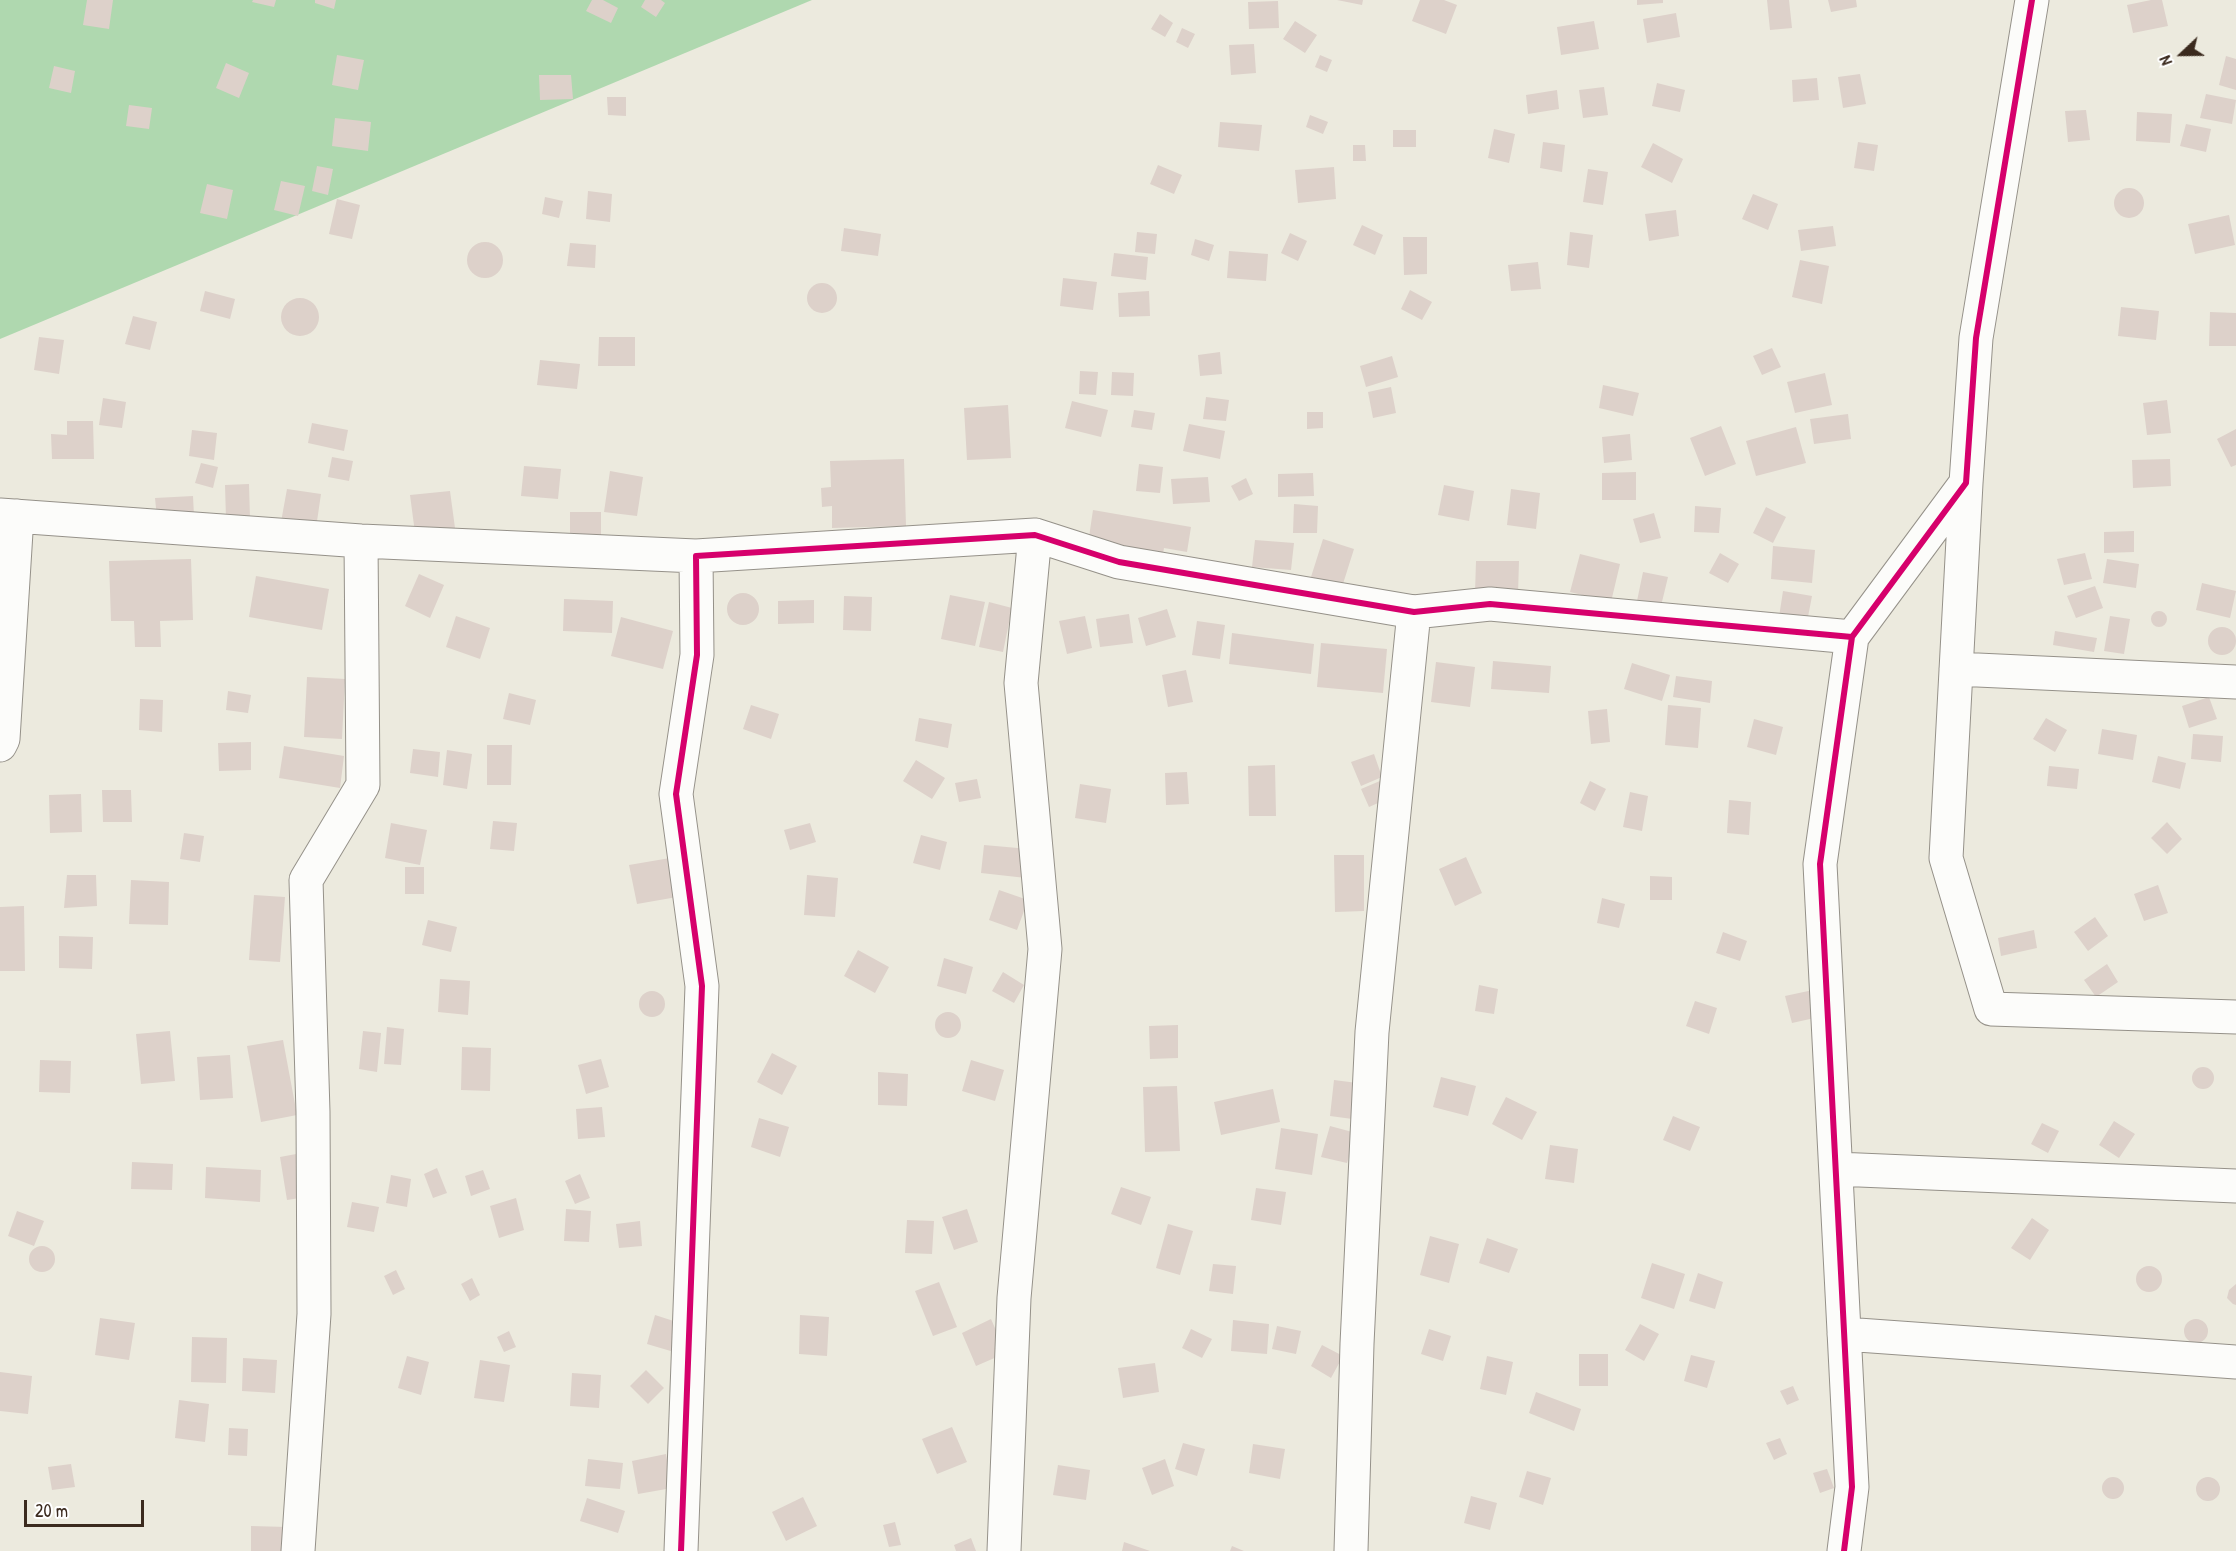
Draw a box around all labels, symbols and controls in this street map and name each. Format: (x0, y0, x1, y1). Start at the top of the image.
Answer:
north arrow (2152, 24, 2212, 84)
text: N (2154, 53, 2177, 69)
scale bar (27, 1488, 147, 1526)
text: 20 m (35, 1498, 68, 1523)

